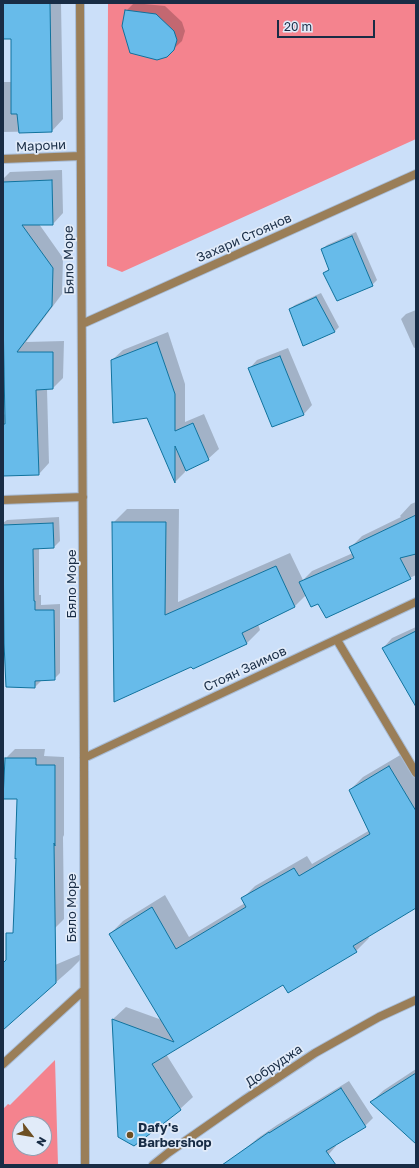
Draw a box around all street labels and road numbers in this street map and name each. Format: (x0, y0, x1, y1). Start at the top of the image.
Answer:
street label: Марони (16, 137, 66, 155)
street label: Захари Стоянов (194, 210, 294, 266)
street label: Бяло Море (61, 225, 77, 295)
street label: Бяло Море (64, 549, 80, 619)
street label: Стоян Заимов (201, 643, 289, 695)
street label: Бяло Море (64, 873, 80, 943)
street label: Добруджа (243, 1041, 305, 1091)

